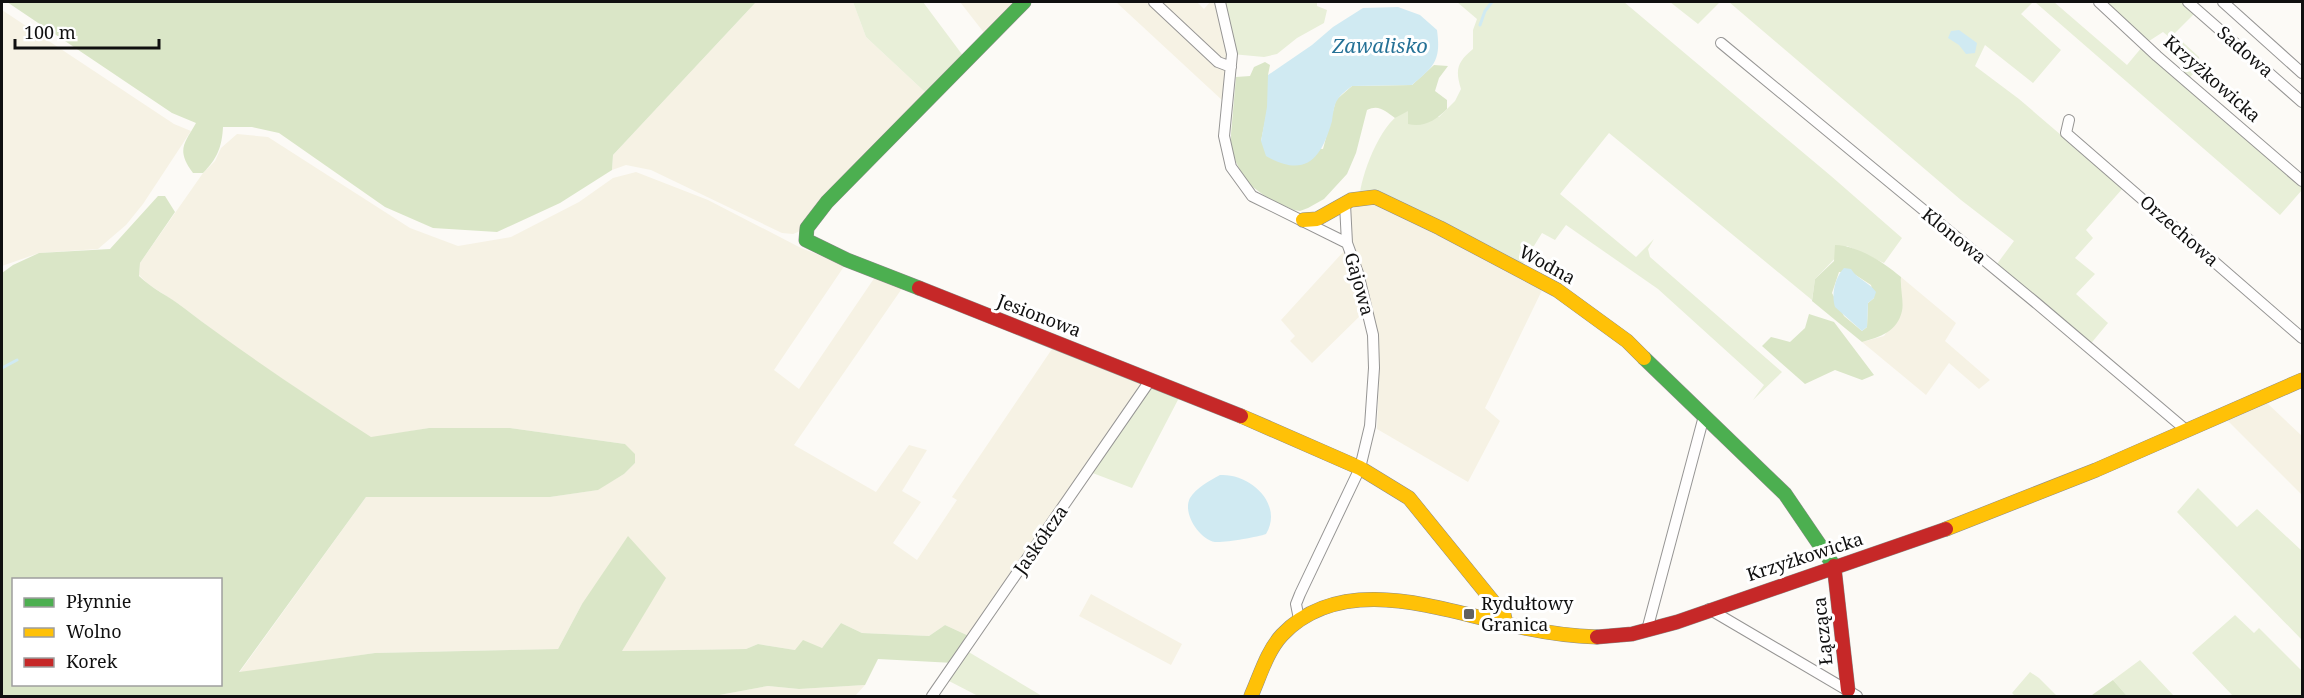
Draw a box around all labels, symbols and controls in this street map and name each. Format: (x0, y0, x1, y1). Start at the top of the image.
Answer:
scale bar (15, 12, 159, 50)
text: 100 m (24, 20, 76, 44)
street label: Sadowa (2212, 20, 2279, 82)
street label: Krzyżkowicka (2159, 29, 2266, 127)
water label: Zawalisko (1331, 32, 1428, 59)
street label: Orzechowa (2135, 189, 2224, 271)
street label: Klonowa (1917, 202, 1992, 269)
street label: Wodna (1515, 239, 1580, 289)
street label: Gajowa (1340, 249, 1380, 318)
street label: Jesionowa (993, 288, 1085, 342)
street label: Jaskółcza (1007, 500, 1073, 580)
street label: Krzyżkowicka (1743, 526, 1866, 586)
legend (12, 578, 222, 686)
text: Płynnie (66, 589, 131, 613)
place label: Rydułtowy Granica (1481, 591, 1574, 636)
street label: Łącząca (1806, 596, 1838, 666)
marker: Rydułtowy Granica (1462, 607, 1476, 621)
text: Wolno (66, 619, 122, 643)
text: Korek (66, 649, 118, 673)

